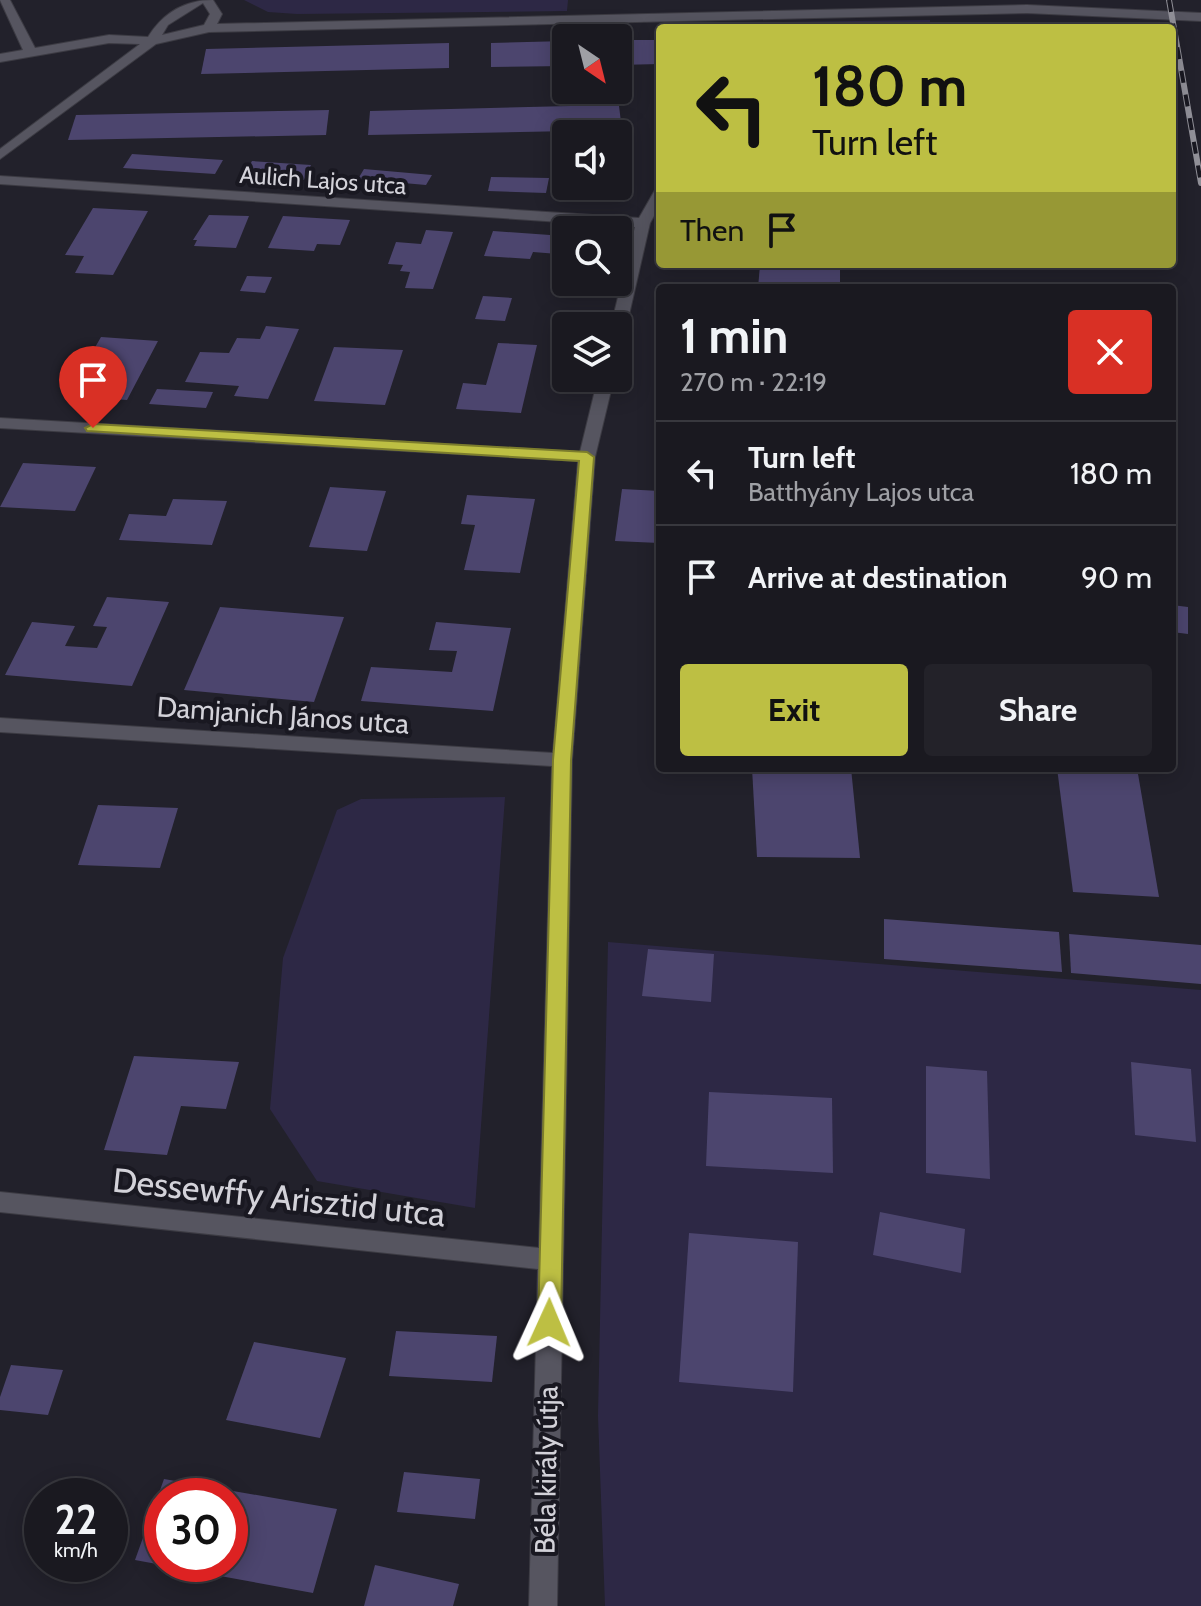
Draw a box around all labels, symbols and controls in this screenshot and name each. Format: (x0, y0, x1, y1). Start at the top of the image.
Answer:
north arrow (552, 24, 632, 104)
map controls (552, 24, 632, 392)
text: 180 m (812, 52, 967, 120)
icon: left (680, 56, 784, 160)
button: sound (552, 120, 632, 200)
text: Turn left (812, 120, 937, 164)
street label: Aulich Lajos utca (239, 160, 408, 200)
icon: arrive (760, 208, 804, 252)
text: Then (680, 212, 744, 249)
button: search (552, 216, 632, 296)
text: 1 min (680, 307, 788, 365)
button: close (1068, 310, 1152, 394)
button: layers (552, 312, 632, 392)
pin (59, 346, 127, 428)
icon: arrive (71, 358, 115, 402)
text: 270 m · 22:19 (680, 366, 827, 398)
text: Turn left (748, 439, 856, 476)
icon: left (680, 451, 724, 495)
text: 180 m (1070, 455, 1152, 492)
text: Batthyány Lajos utca (748, 476, 974, 508)
icon: arrive (680, 555, 724, 599)
text: Arrive at destination (748, 559, 1008, 596)
text: 90 m (1081, 559, 1152, 596)
button: Exit (680, 664, 908, 756)
button: Share (924, 664, 1152, 756)
street label: Damjanich János utca (156, 689, 411, 741)
street label: Dessewffy Arisztid utca (110, 1159, 448, 1235)
position arrow (507, 1281, 591, 1365)
street label: Béla király útja (528, 1385, 564, 1554)
speed limit sign: 30 (144, 1478, 248, 1582)
text: 22 (55, 1495, 97, 1544)
text: km/h (54, 1538, 98, 1562)

